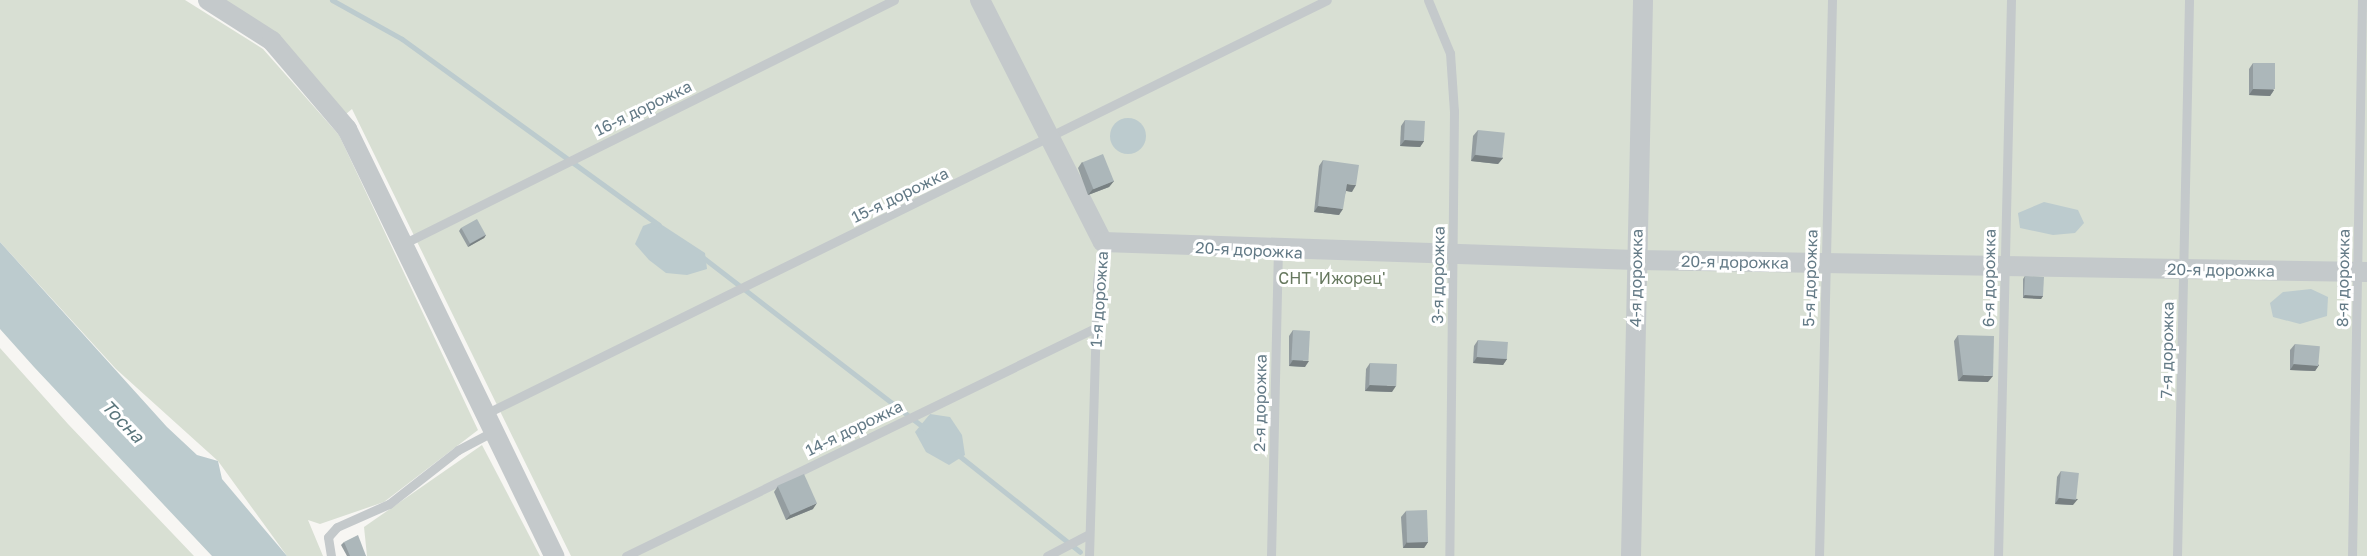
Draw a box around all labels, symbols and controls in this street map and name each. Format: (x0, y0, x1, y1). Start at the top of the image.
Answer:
street label: 16-я дорожка (591, 76, 695, 140)
street label: 15-я дорожка (848, 163, 952, 227)
street label: 3-я дорожка (1428, 226, 1448, 324)
street label: 4-я дорожка (1626, 229, 1646, 327)
street label: 5-я дорожка (1799, 229, 1821, 327)
street label: 6-я дорожка (1979, 229, 1999, 327)
street label: 8-я дорожка (2333, 229, 2353, 327)
street label: 20-я дорожка (1195, 238, 1303, 262)
street label: 1-я дорожка (1086, 250, 1112, 348)
street label: 20-я дорожка (1681, 251, 1789, 273)
street label: 20-я дорожка (2167, 259, 2275, 281)
park label: СНТ 'Ижорец' (1278, 268, 1386, 288)
street label: 7-я дорожка (2157, 301, 2177, 399)
street label: 2-я дорожка (1250, 354, 1270, 452)
water label: Тосна (97, 395, 149, 447)
street label: 14-я дорожка (802, 396, 906, 460)

